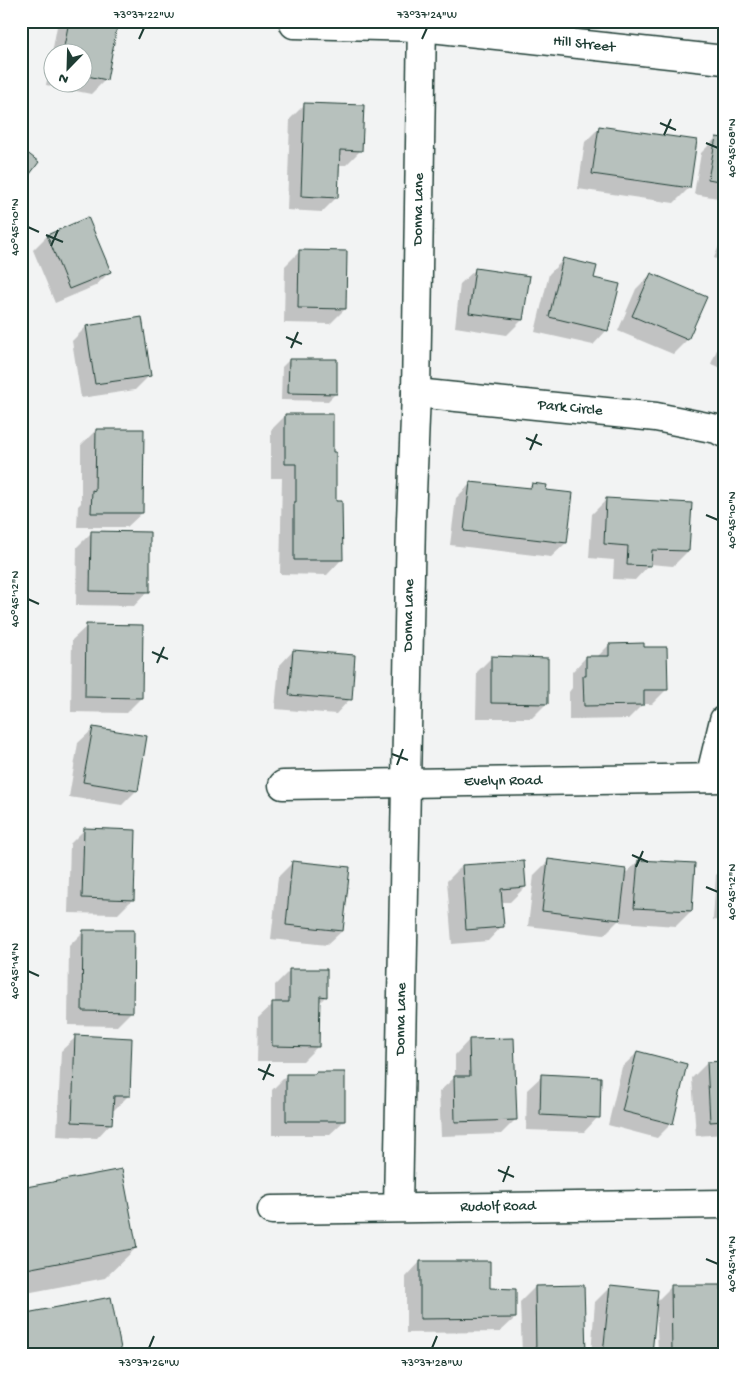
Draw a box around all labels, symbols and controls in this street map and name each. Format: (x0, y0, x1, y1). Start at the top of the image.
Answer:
text: 73°37'22"W (113, 9, 174, 23)
text: 73°37'24"W (396, 9, 457, 23)
street label: Hill Street (552, 32, 618, 57)
north arrow (42, 42, 92, 92)
text: N (56, 68, 71, 87)
text: 40°45'08"N (726, 118, 740, 178)
street label: Donna Lane (409, 173, 429, 247)
text: 40°45'10"N (9, 198, 23, 256)
street label: Park Circle (536, 396, 604, 421)
text: 40°45'10"N (726, 491, 740, 549)
text: 40°45'12"N (9, 571, 23, 627)
street label: Donna Lane (399, 578, 419, 653)
street label: Evelyn Road (464, 772, 543, 791)
text: 40°45'12"N (726, 864, 740, 920)
text: 40°45'14"N (9, 943, 23, 999)
street label: Donna Lane (392, 982, 411, 1056)
street label: Rudolf Road (460, 1197, 537, 1217)
text: 40°45'14"N (726, 1236, 740, 1292)
text: 73°37'26"W (118, 1357, 179, 1371)
text: 73°37'28"W (400, 1357, 463, 1371)

